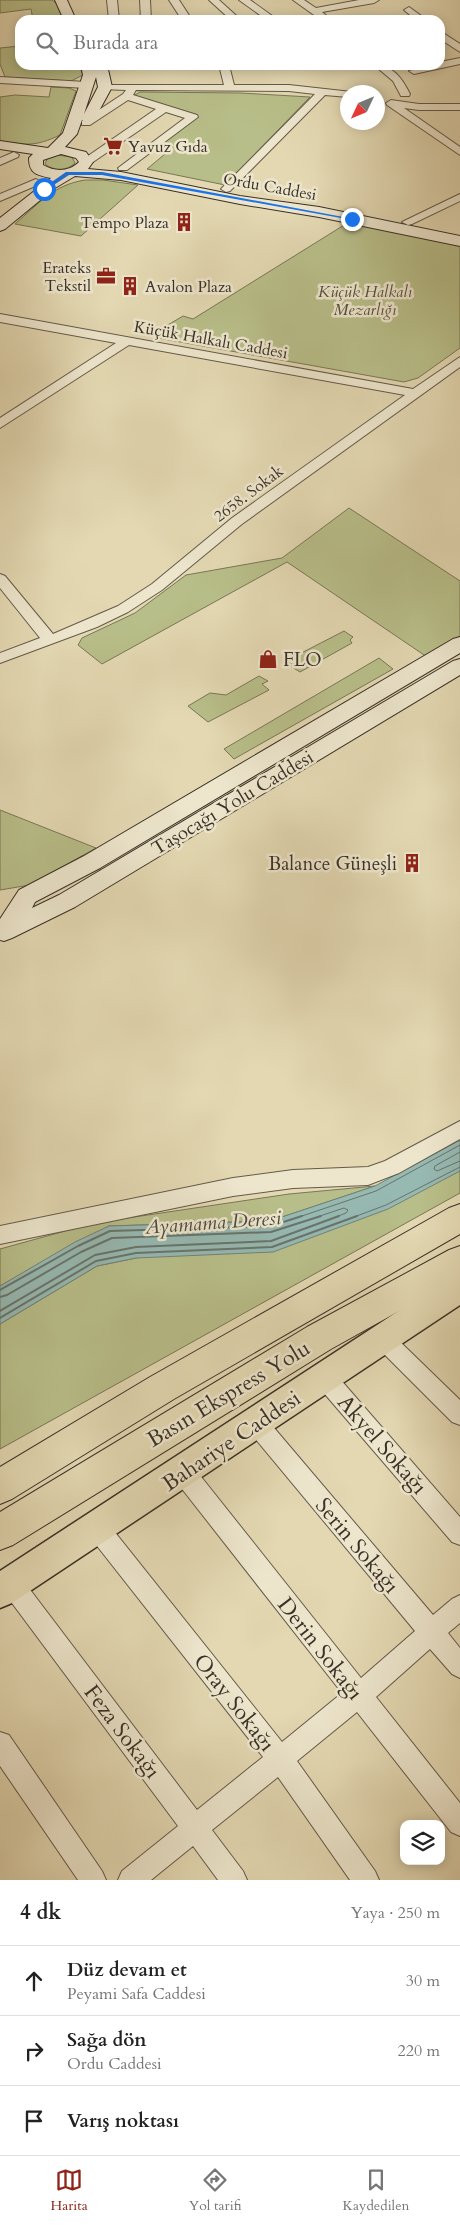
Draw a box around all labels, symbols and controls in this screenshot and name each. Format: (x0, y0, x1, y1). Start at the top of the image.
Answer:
search box (15, 15, 445, 70)
icon: search (33, 29, 61, 57)
text: Burada ara (73, 30, 158, 56)
north arrow (340, 85, 385, 130)
supermarket icon: Yavuz Gıda (102, 135, 124, 157)
place label: Yavuz Gıda (128, 136, 208, 158)
street label: Ordu Caddesi (221, 168, 319, 206)
route start (33, 178, 56, 201)
route end (341, 208, 364, 231)
building icon: Tempo Plaza (173, 211, 195, 233)
place label: Tempo Plaza (81, 212, 169, 234)
place label: Erateks Tekstil (42, 257, 91, 297)
office icon: Erateks Tekstil (95, 265, 117, 287)
building icon: Avalon Plaza (119, 275, 141, 297)
place label: Avalon Plaza (145, 276, 232, 298)
park label: Küçük Halkalı Mezarlığı (318, 281, 413, 321)
street label: Küçük Halkalı Caddesi (132, 316, 290, 364)
street label: 2658. Sokak (209, 460, 288, 527)
place label: FLO (283, 647, 322, 673)
shop icon: FLO (257, 648, 279, 670)
street label: Taşocağı Yolu Caddesi (147, 744, 318, 862)
place label: Balance Güneşli (268, 851, 397, 877)
building icon: Balance Güneşli (401, 852, 423, 874)
water label: Ayamama Deresi (143, 1204, 282, 1241)
street label: Basın Ekspress Yolu (141, 1333, 316, 1454)
street label: Bahariye Caddesi (156, 1383, 307, 1498)
street label: Akyel Sokağı (330, 1388, 434, 1501)
street label: Serin Sokağı (308, 1491, 406, 1600)
street label: Derin Sokağı (270, 1591, 370, 1706)
street label: Oray Sokağı (186, 1647, 282, 1758)
street label: Feza Sokağı (77, 1678, 167, 1785)
map controls (400, 1820, 445, 1865)
button: layers (400, 1820, 445, 1865)
text: 4 dk (20, 1898, 61, 1927)
text: Yaya · 250 m (351, 1902, 440, 1924)
text: Düz devam et (67, 1957, 187, 1983)
icon: ahead (20, 1967, 48, 1995)
text: 30 m (406, 1970, 440, 1992)
text: Peyami Safa Caddesi (67, 1983, 206, 2005)
text: Sağa dön (67, 2027, 147, 2053)
icon: right (20, 2037, 48, 2065)
text: 220 m (398, 2040, 440, 2062)
text: Ordu Caddesi (67, 2053, 162, 2075)
icon: arrive (20, 2107, 48, 2135)
text: Varış noktası (67, 2108, 179, 2134)
tab: Harita (51, 2166, 88, 2215)
tab: Yol tarifi (189, 2166, 242, 2215)
tab: Kaydedilen (343, 2166, 409, 2215)

